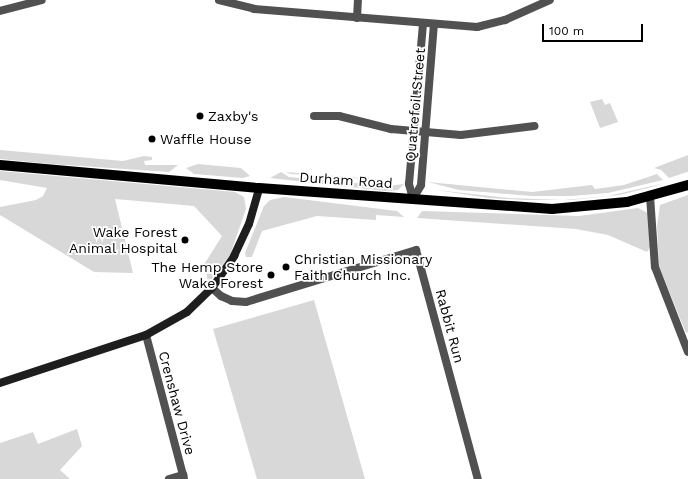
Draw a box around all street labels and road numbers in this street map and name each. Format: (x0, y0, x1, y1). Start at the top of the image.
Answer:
street label: Quatrefoil Street (402, 47, 428, 163)
street label: Durham Road (299, 168, 393, 192)
street label: Rabbit Run (432, 287, 468, 365)
street label: Crenshaw Drive (155, 349, 199, 457)

